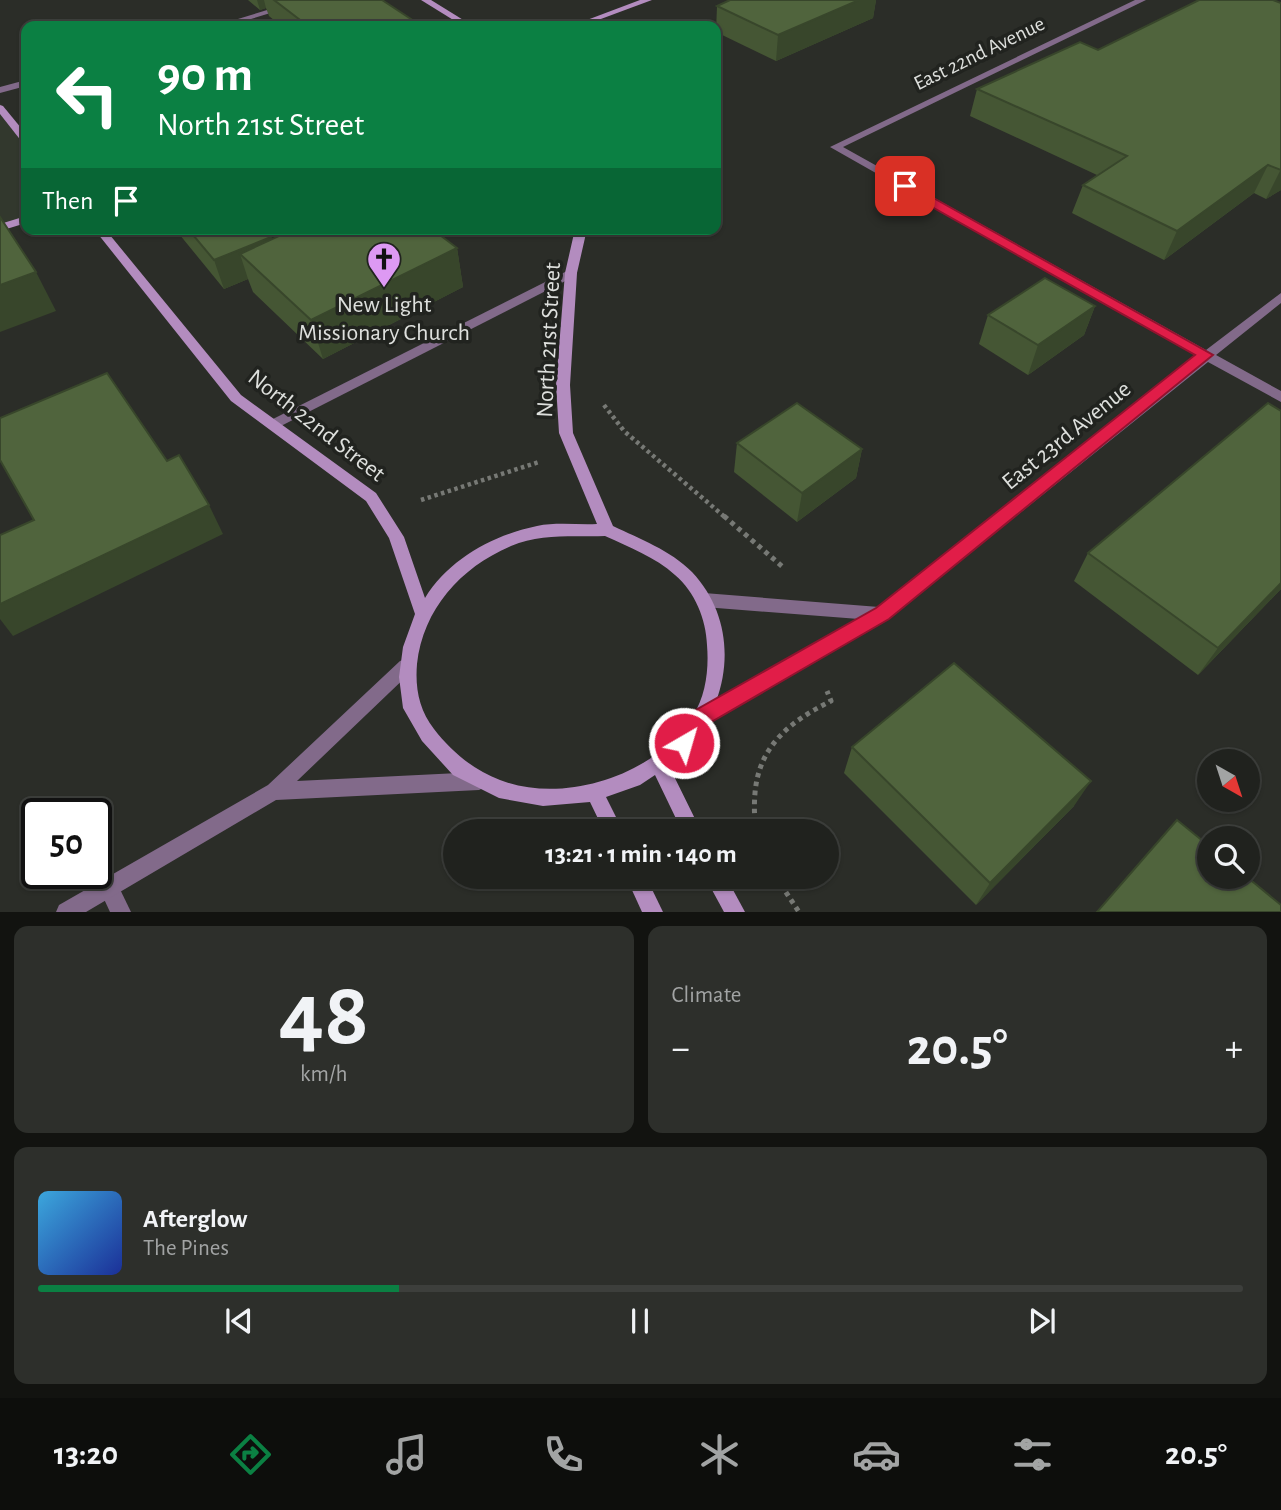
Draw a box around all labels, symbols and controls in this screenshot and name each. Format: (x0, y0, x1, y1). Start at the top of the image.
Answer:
street label: East 22nd Avenue (910, 13, 1048, 94)
icon: left (42, 49, 133, 140)
text: 90 m (157, 51, 253, 100)
text: North 21st Street (157, 109, 364, 141)
pin (875, 156, 935, 216)
icon: arrive (886, 167, 924, 205)
icon: arrive (107, 182, 145, 220)
text: Then (42, 188, 93, 214)
church icon: New Light Missionary Church (365, 240, 403, 289)
street label: North 21st Street (533, 261, 565, 418)
place label: New Light Missionary Church (298, 293, 470, 345)
street label: North 22nd Street (243, 365, 390, 487)
street label: East 23rd Avenue (998, 377, 1135, 495)
position arrow (647, 706, 721, 780)
north arrow (1197, 749, 1260, 812)
map controls (1197, 749, 1260, 889)
speed limit sign: 50 (21, 798, 112, 889)
button: search (1197, 826, 1260, 889)
text: 13:21 · 1 min · 140 m (545, 841, 737, 867)
text: 48 (278, 970, 369, 1061)
text: Climate (672, 984, 741, 1007)
text: 20.5° (907, 1022, 1008, 1074)
text: − (672, 1030, 690, 1068)
text: + (1225, 1030, 1243, 1068)
text: km/h (300, 1063, 347, 1086)
text: Afterglow (143, 1206, 247, 1232)
text: The Pines (143, 1237, 229, 1260)
icon: previous (220, 1302, 258, 1340)
icon: pause (621, 1302, 659, 1340)
icon: next (1023, 1302, 1061, 1340)
icon: directions (226, 1430, 275, 1479)
icon: music (382, 1430, 431, 1479)
icon: phone (539, 1430, 588, 1479)
icon: climate (695, 1430, 744, 1479)
icon: car (852, 1430, 901, 1479)
icon: filters (1008, 1430, 1057, 1479)
text: 13:20 (54, 1438, 118, 1470)
text: 20.5° (1165, 1438, 1227, 1470)

